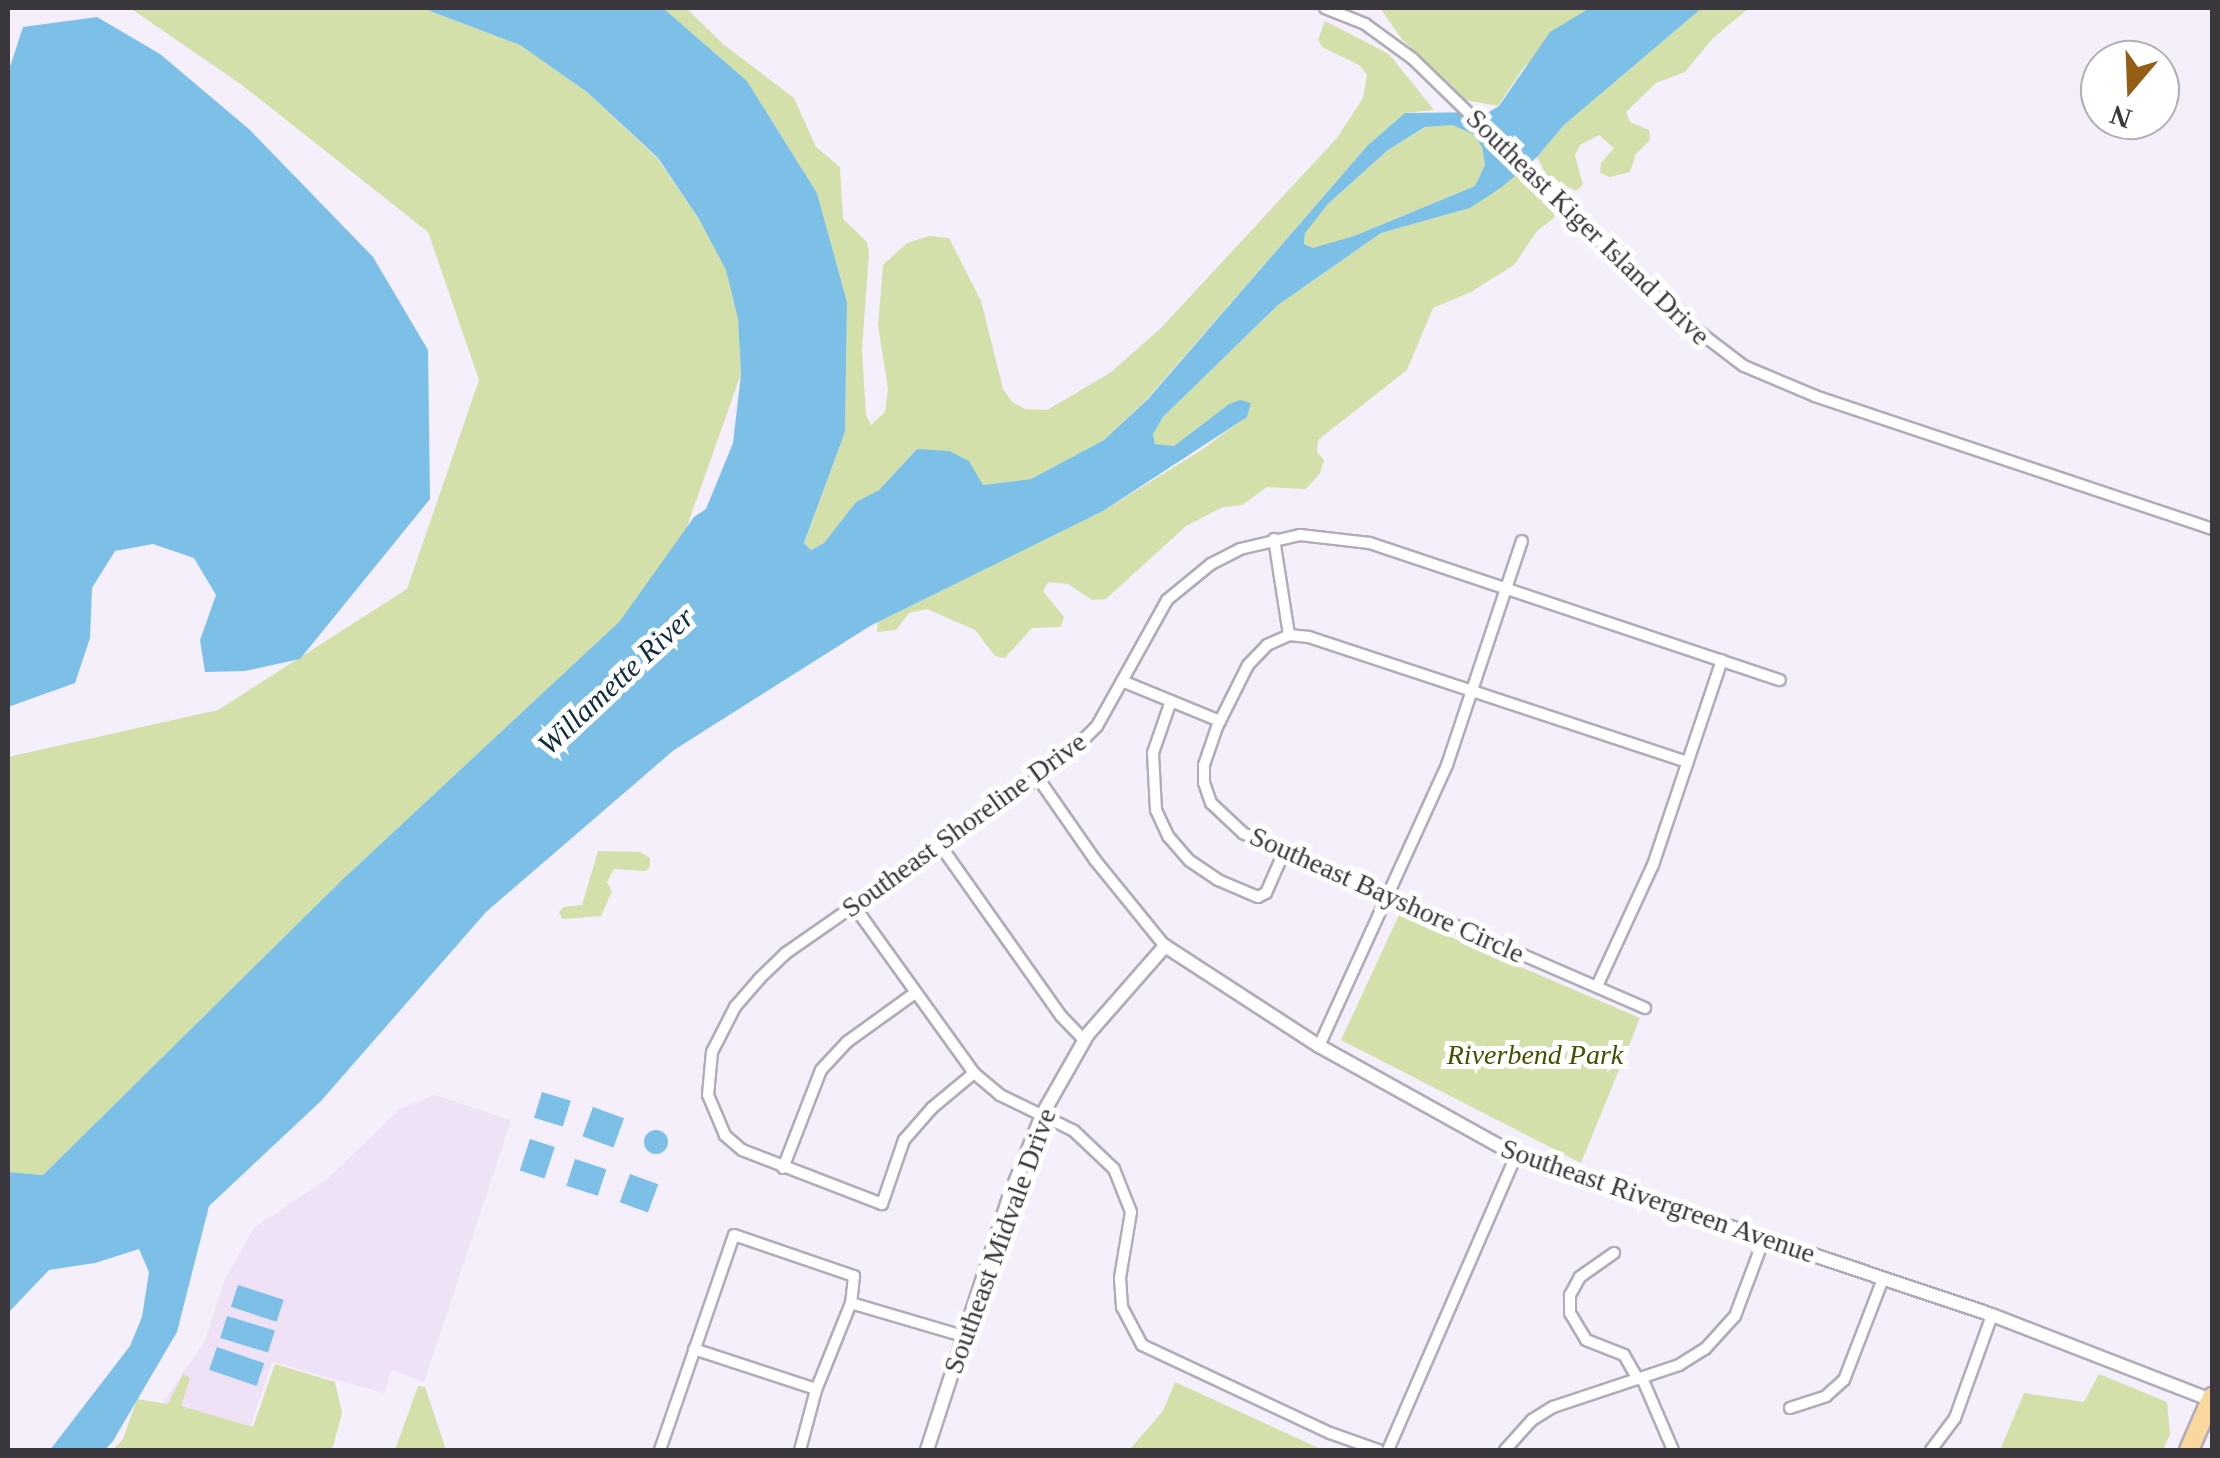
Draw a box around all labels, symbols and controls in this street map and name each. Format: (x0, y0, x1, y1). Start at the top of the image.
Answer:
north arrow (2080, 40, 2180, 140)
text: N (2106, 99, 2135, 135)
street label: Southeast Kiger Island Drive (1459, 102, 1717, 352)
water label: Willamette River (530, 599, 702, 763)
street label: Southeast Shoreline Drive (835, 725, 1093, 925)
street label: Southeast Bayshore Circle (1244, 819, 1530, 971)
park label: Riverbend Park (1447, 1038, 1623, 1072)
street label: Southeast Midvale Drive (936, 1104, 1064, 1378)
street label: Southeast Rivergreen Avenue (1496, 1131, 1820, 1271)

